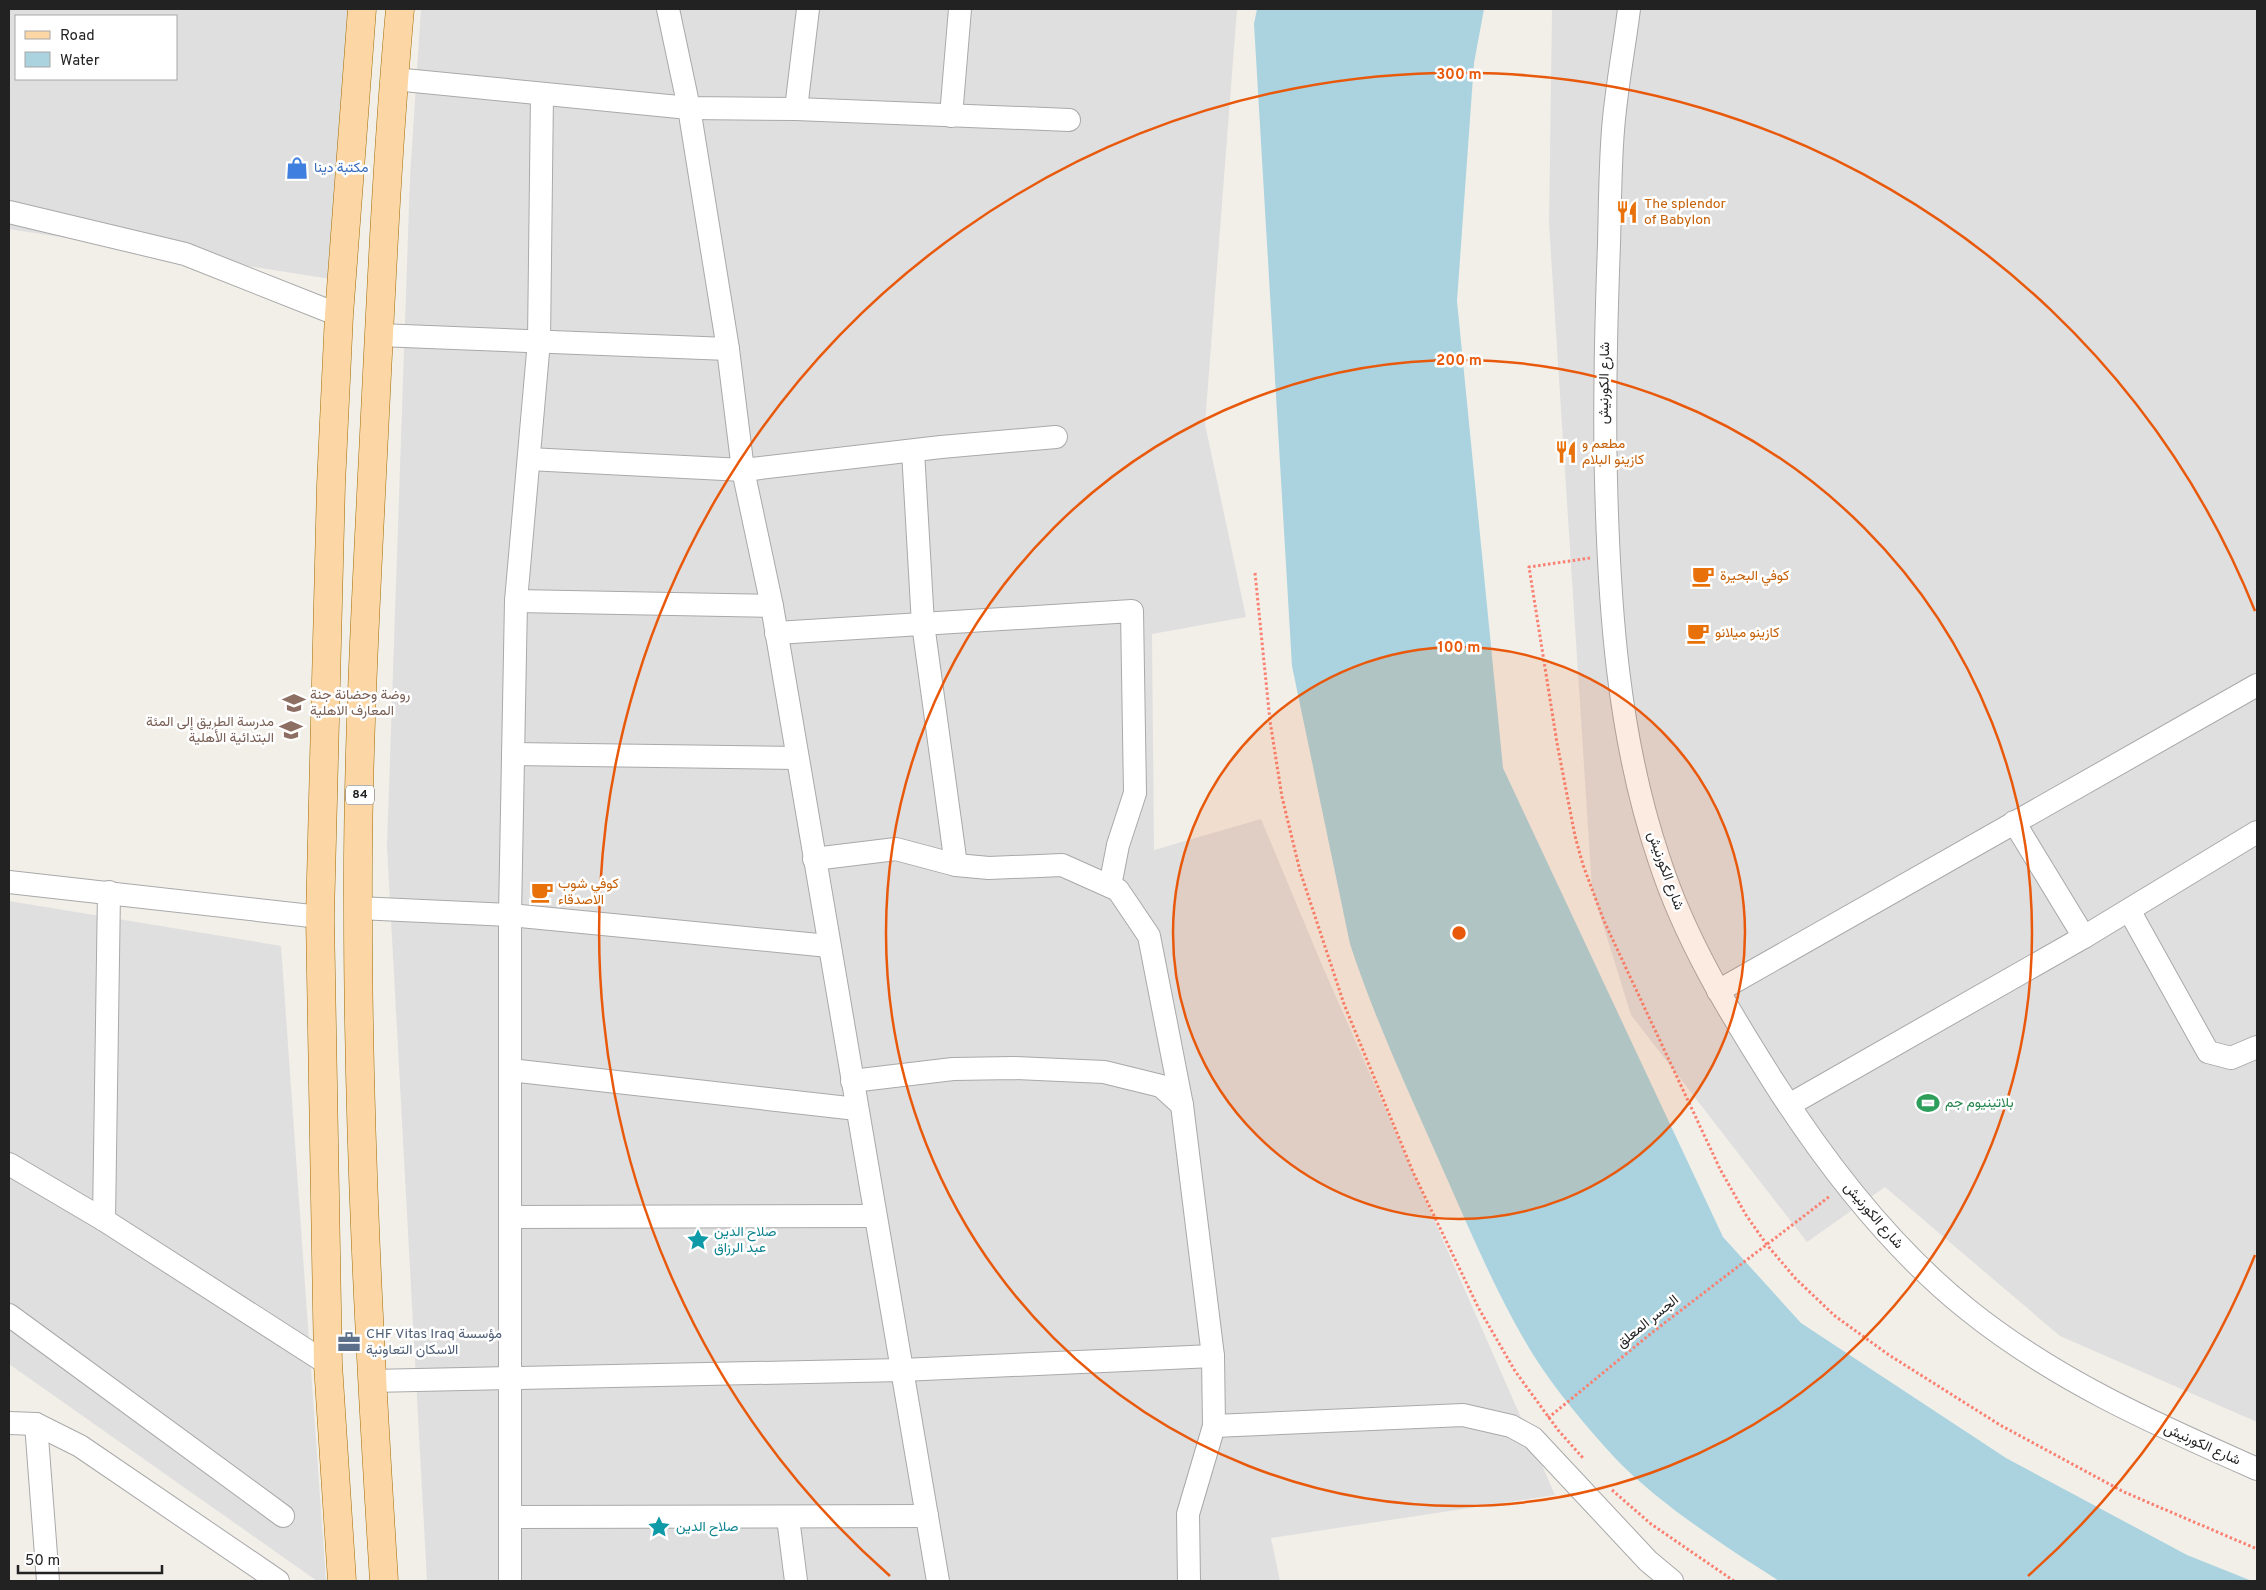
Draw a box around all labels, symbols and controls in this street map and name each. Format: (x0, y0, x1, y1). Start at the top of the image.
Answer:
legend (15, 15, 178, 80)
text: Road (60, 27, 95, 46)
text: Water (60, 52, 100, 71)
text: 300 m (1436, 66, 1482, 85)
shop icon: مكتبة دينا (284, 155, 310, 181)
place label: مكتبة دينا (314, 160, 368, 177)
place label: The splendor of Babylon (1644, 196, 1727, 229)
restaurant icon: The splendor of Babylon (1614, 199, 1640, 225)
street label: شارع الكورنيش (1596, 342, 1615, 424)
text: 200 m (1436, 352, 1482, 371)
place label: مطعم و كازينو البلام (1582, 436, 1644, 469)
restaurant icon: مطعم و كازينو البلام (1553, 439, 1579, 465)
cafe icon: كوفي البحيرة (1690, 563, 1716, 589)
place label: كوفي البحيرة (1720, 568, 1789, 587)
cafe icon: كازينو ميلانو (1685, 620, 1711, 646)
place label: كازينو ميلانو (1715, 625, 1779, 642)
text: 100 m (1438, 639, 1480, 658)
place label: روضة وحضانة جنة المعارف الاهلية (310, 687, 410, 720)
school or university icon: روضة وحضانة جنة المعارف الاهلية (281, 690, 307, 716)
place label: مدرسة الطريق إلى المئة البتدائية الأهلية (146, 714, 274, 747)
school or university icon: مدرسة الطريق إلى المئة البتدائية الأهلية (278, 717, 304, 743)
road number: 84 (346, 786, 374, 804)
street label: شارع الكورنيش (1642, 829, 1687, 913)
place label: كوفي شوب الاصدقاء (558, 876, 619, 909)
cafe icon: كوفي شوب الاصدقاء (529, 879, 555, 905)
centre of rings (1450, 924, 1468, 942)
sports icon: بلاتينيوم جم (1915, 1090, 1941, 1116)
place label: بلاتينيوم جم (1945, 1095, 2014, 1112)
street label: شارع الكورنيش (1839, 1179, 1906, 1253)
place label: صلاح الدين عبد الرزاق (714, 1224, 777, 1257)
place icon: صلاح الدين عبد الرزاق (685, 1227, 711, 1253)
street label: الجسر المعلق (1614, 1292, 1682, 1352)
place label: CHF Vitas Iraq مؤسسة الاسكان التعاونية (366, 1326, 502, 1359)
office icon: CHF Vitas Iraq مؤسسة الاسكان التعاونية (336, 1329, 362, 1355)
street label: شارع الكورنيش (2161, 1420, 2243, 1470)
place icon: صلاح الدين (646, 1514, 672, 1540)
place label: صلاح الدين (676, 1519, 739, 1537)
scale bar (18, 1542, 161, 1574)
text: 50 m (25, 1552, 60, 1571)

